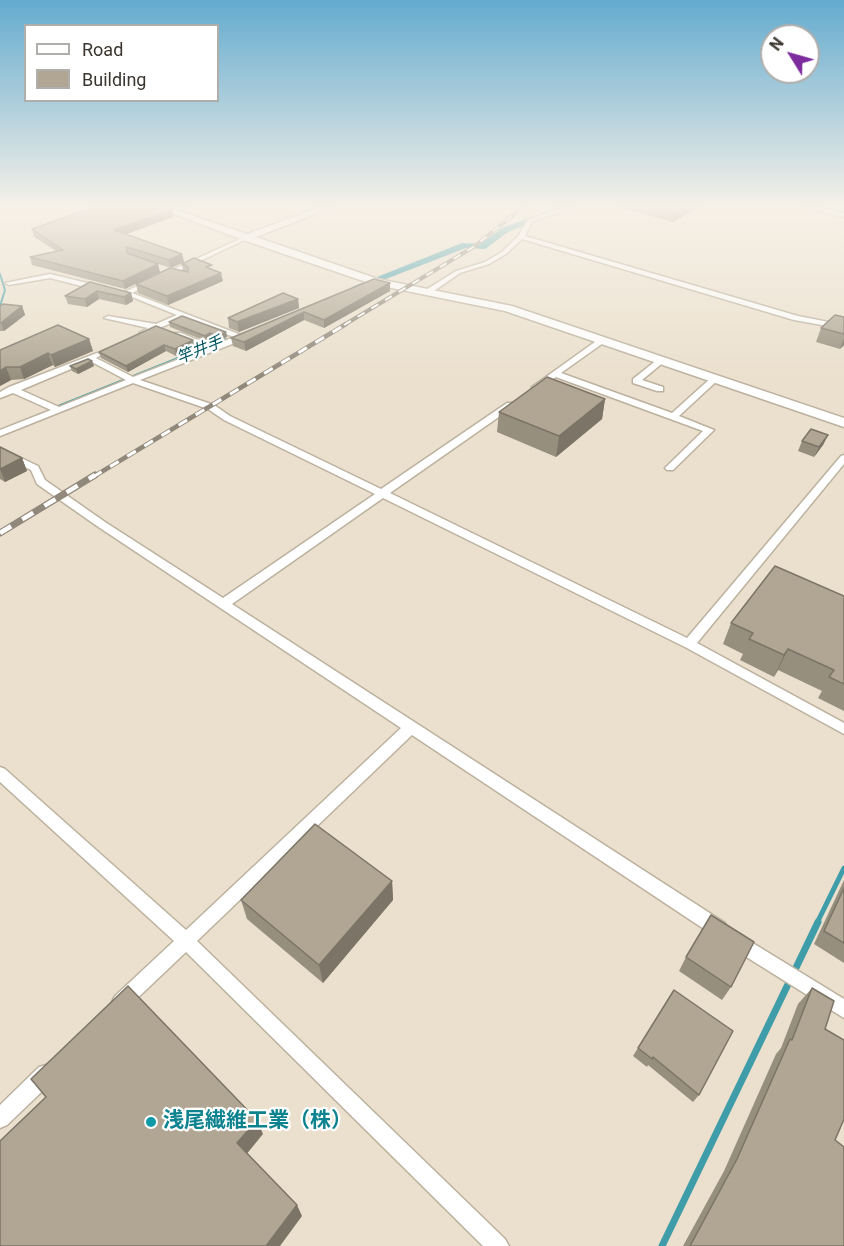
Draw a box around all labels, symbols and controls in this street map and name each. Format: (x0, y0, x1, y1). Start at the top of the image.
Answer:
legend (24, 24, 219, 102)
north arrow (760, 24, 820, 84)
text: N (766, 34, 788, 54)
text: Road (82, 39, 123, 60)
text: Building (82, 69, 146, 90)
water label: 竿井手 (174, 333, 226, 369)
place label: 浅尾繊維工業（株） (163, 1109, 352, 1135)
marker: 浅尾繊維工業（株） (144, 1115, 158, 1129)

